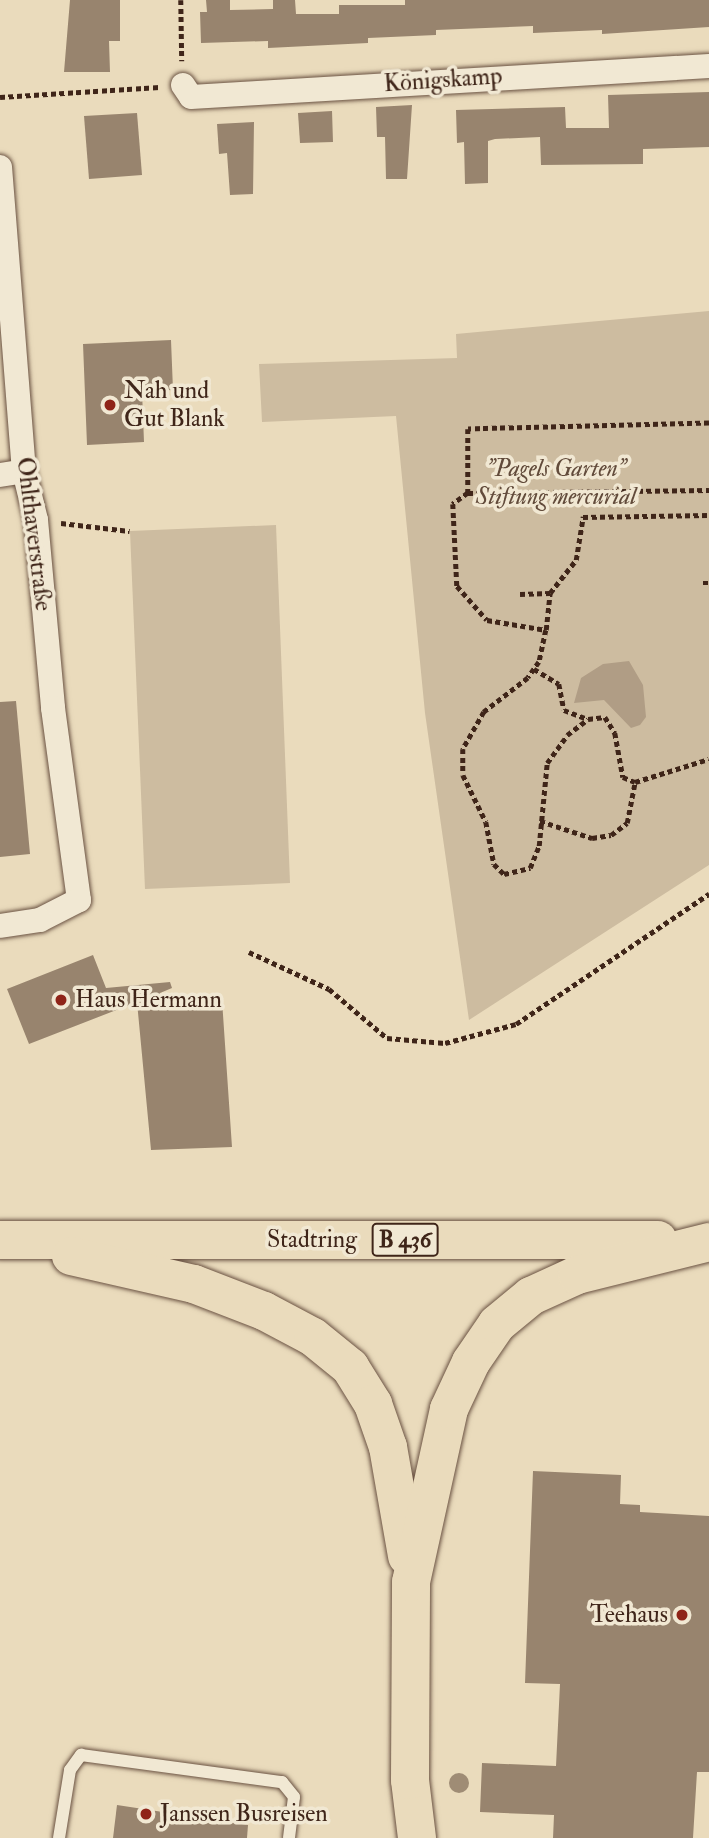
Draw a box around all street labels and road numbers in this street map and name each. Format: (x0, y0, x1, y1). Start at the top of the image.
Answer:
street label: Königskamp (383, 62, 503, 98)
street label: Ohlthaverstraße (10, 455, 58, 613)
road number: B 436 (370, 1220, 440, 1260)
street label: Stadtring (267, 1226, 357, 1254)

